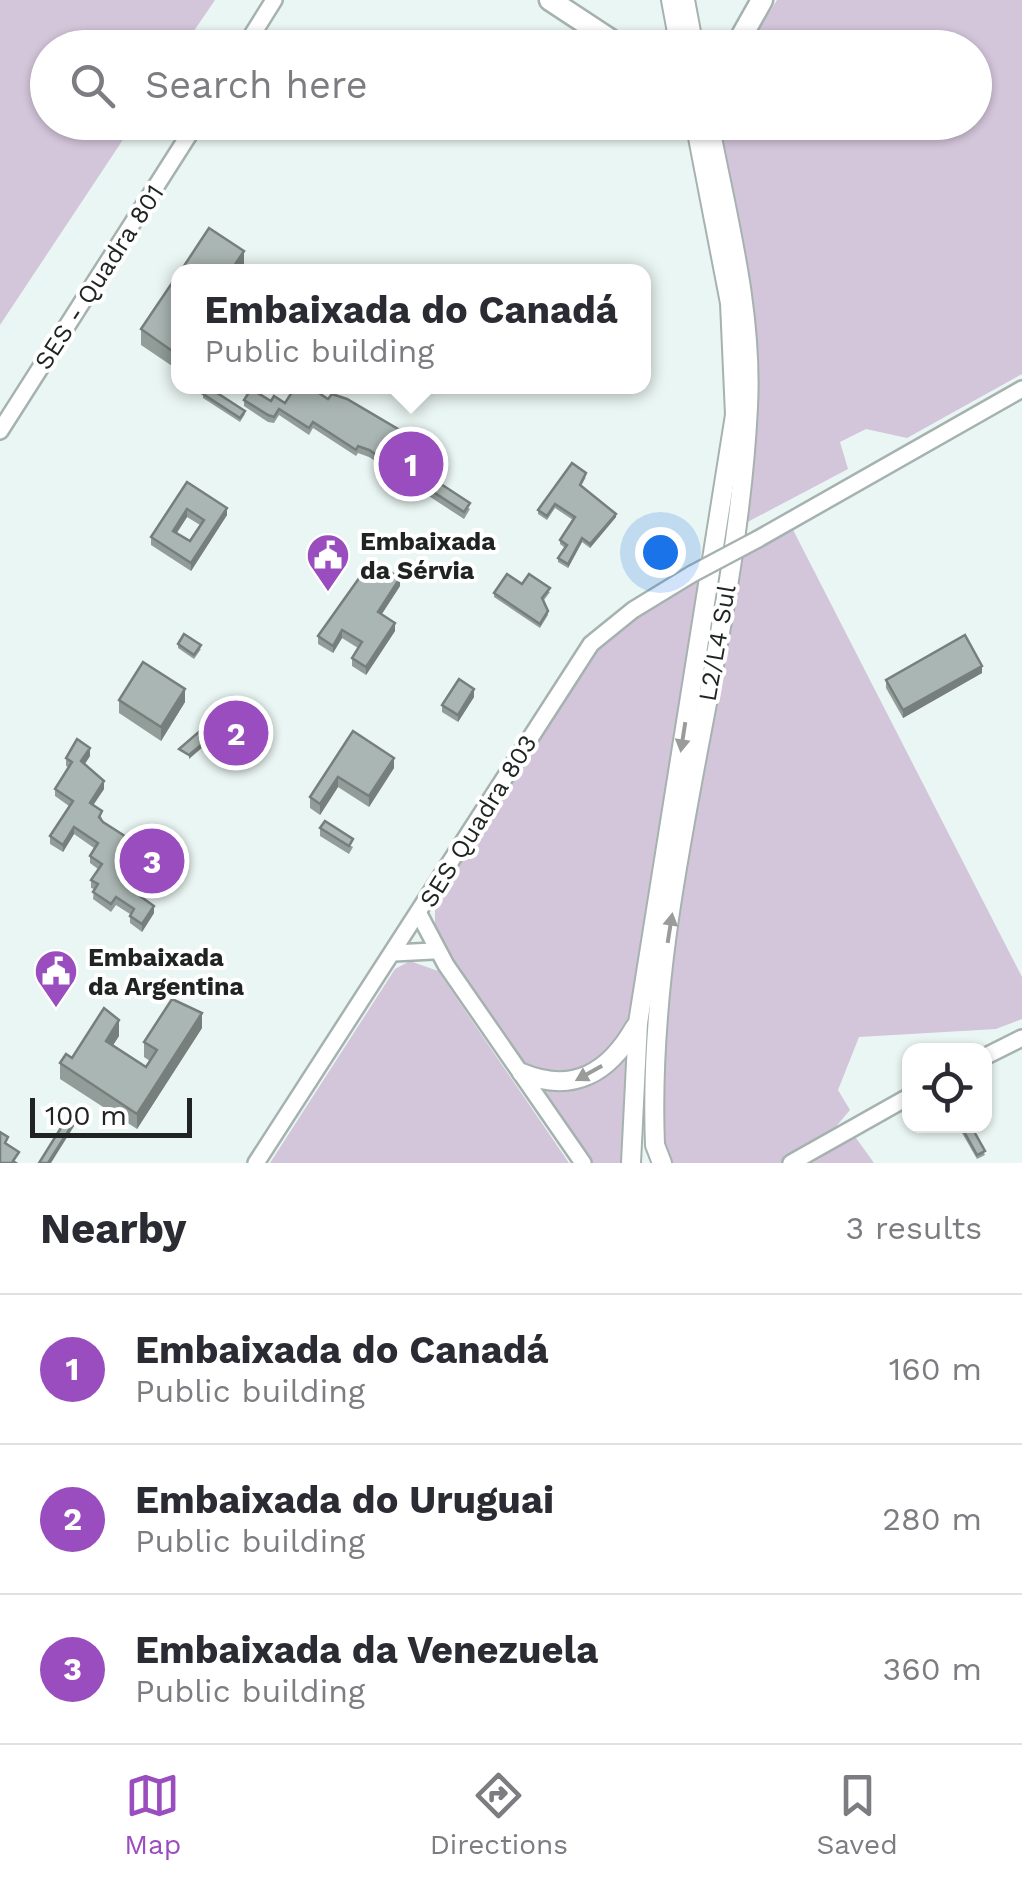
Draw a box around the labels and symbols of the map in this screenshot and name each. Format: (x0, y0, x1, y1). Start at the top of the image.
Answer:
street label: SES - Quadra 801 (28, 179, 170, 375)
pin: 1 (378, 426, 444, 502)
place label: Embaixada da Sérvia (360, 527, 496, 585)
your location (635, 527, 686, 578)
public building icon: Embaixada da Sérvia (305, 532, 351, 593)
street label: L2/L4 Sul (692, 582, 742, 703)
pin: 2 (204, 696, 268, 770)
one-way arrow (675, 722, 690, 753)
street label: SES Quadra 803 (413, 730, 543, 912)
pin: 3 (120, 824, 184, 898)
one-way arrow (663, 911, 679, 943)
place label: Embaixada da Argentina (88, 943, 245, 1001)
public building icon: Embaixada da Argentina (33, 948, 79, 1009)
one-way arrow (575, 1063, 603, 1081)
scale bar (30, 1093, 192, 1138)

